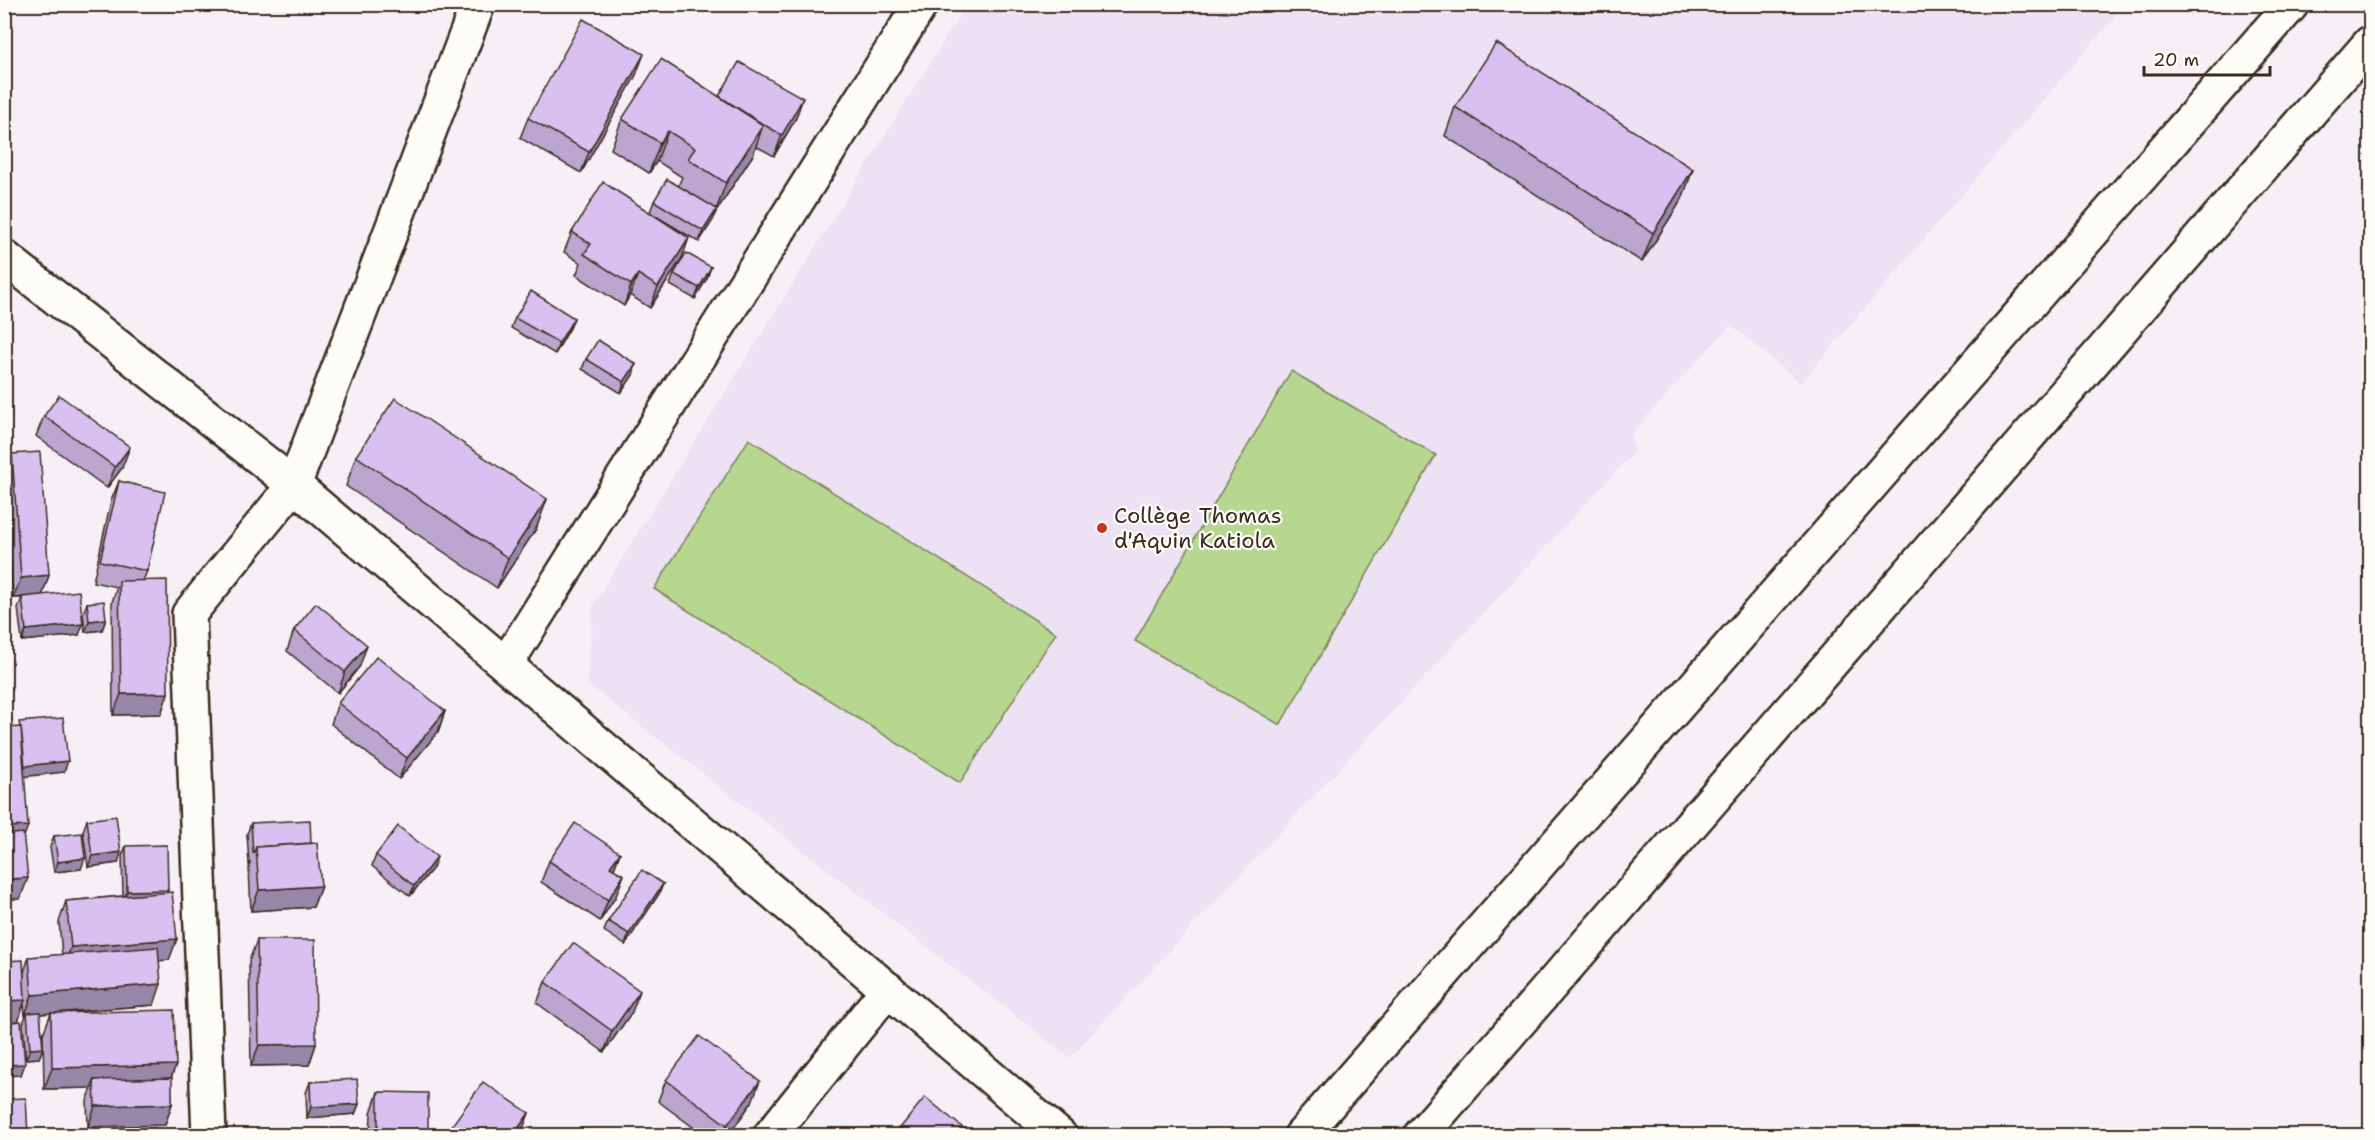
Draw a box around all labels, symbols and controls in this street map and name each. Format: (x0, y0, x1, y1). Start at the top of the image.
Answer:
scale bar (2144, 39, 2270, 77)
text: 20 m (2153, 48, 2199, 72)
place label: Collège Thomas d'Aquin Katiola (1114, 501, 1282, 555)
marker: Collège Thomas d'Aquin Katiola (1095, 521, 1109, 535)

